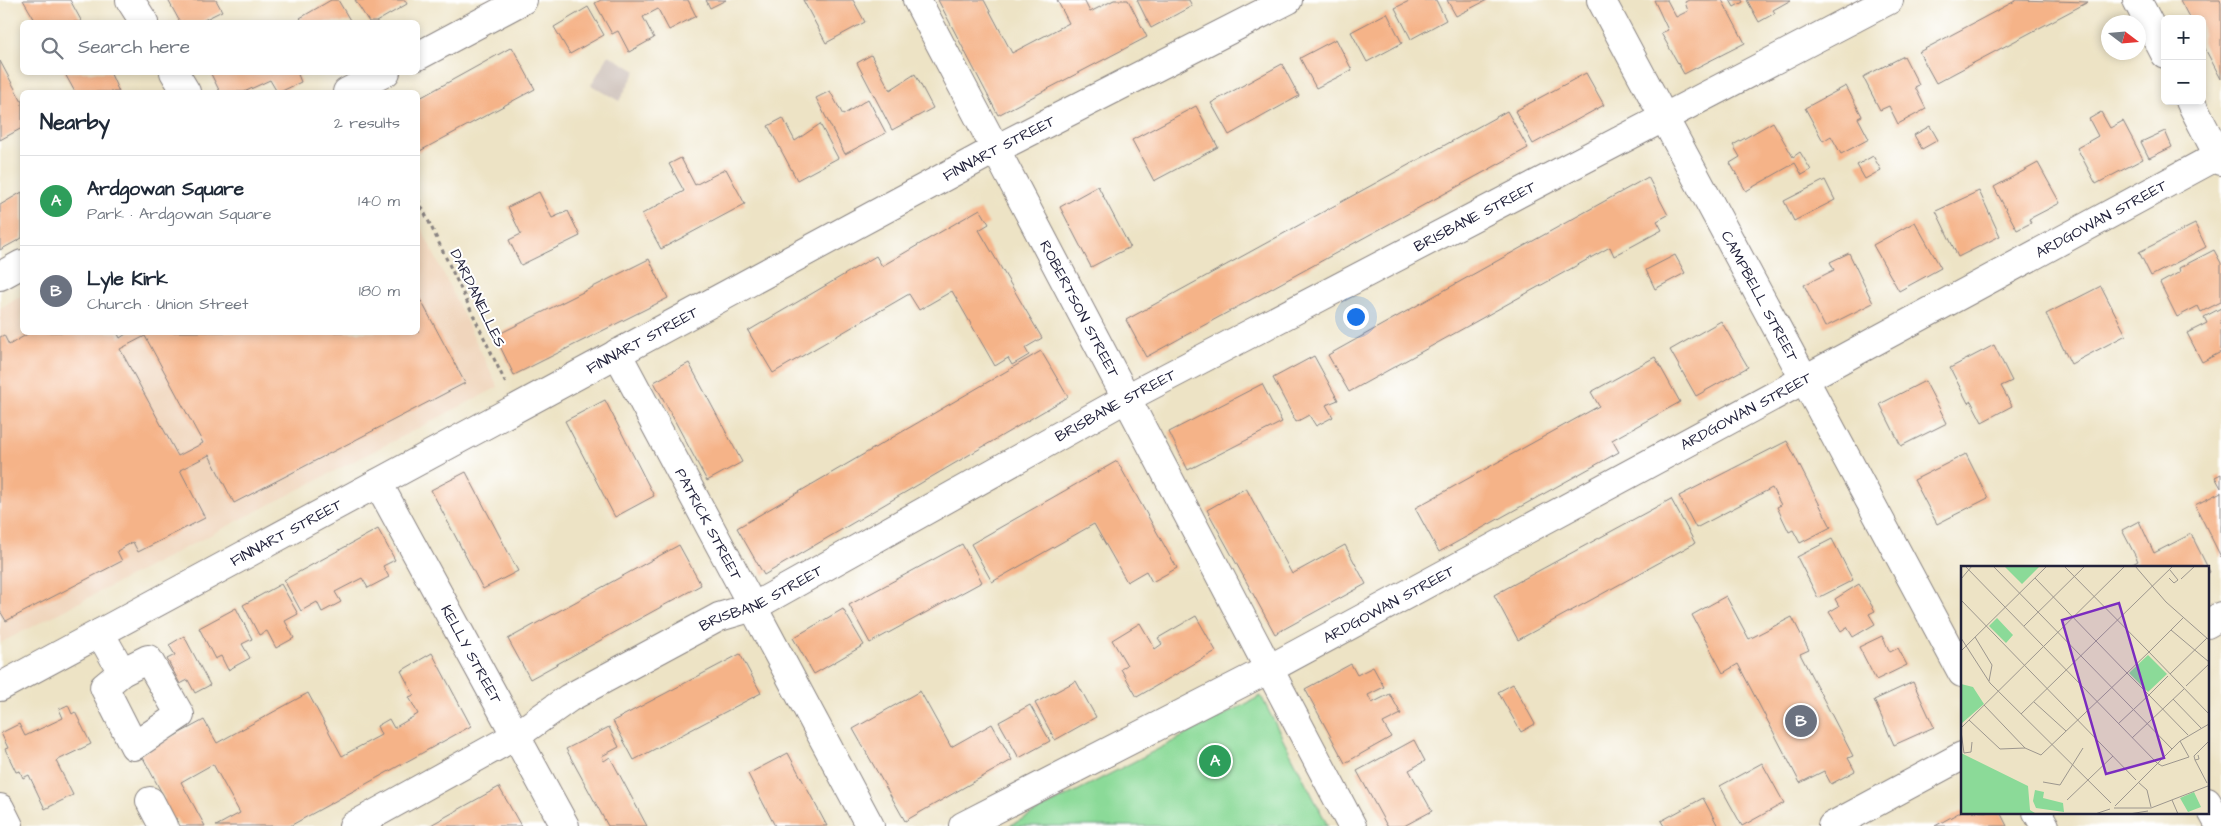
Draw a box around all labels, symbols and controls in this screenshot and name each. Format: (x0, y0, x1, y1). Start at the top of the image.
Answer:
north arrow (2101, 15, 2146, 60)
map controls (2161, 15, 2206, 105)
button: + (2161, 15, 2206, 60)
search box (20, 20, 420, 75)
icon: search (38, 34, 66, 62)
text: Search here (78, 34, 190, 61)
button: − (2161, 60, 2206, 105)
text: Nearby (40, 108, 110, 137)
street label: FINNART STREET (939, 110, 1059, 187)
text: 2 results (334, 112, 400, 134)
street label: ARDGOWAN STREET (2032, 175, 2171, 263)
text: Ardgowan Square (87, 176, 244, 203)
street label: BRISBANE STREET (1410, 176, 1540, 257)
text: A (51, 190, 61, 212)
text: 140 m (358, 190, 400, 212)
text: Park · Ardgowan Square (87, 203, 271, 225)
street label: CAMPBELL STREET (1716, 227, 1803, 366)
street label: ROBERTSON STREET (1034, 237, 1124, 382)
street label: DARDANELLES (445, 246, 511, 351)
text: Lyle Kirk (87, 266, 168, 293)
text: B (50, 280, 62, 302)
text: 180 m (359, 280, 400, 302)
text: Church · Union Street (87, 293, 248, 315)
street label: FINNART STREET (583, 301, 703, 379)
your location (1343, 304, 1369, 330)
street label: BRISBANE STREET (1051, 364, 1180, 447)
street label: ARDGOWAN STREET (1677, 367, 1816, 456)
street label: PATRICK STREET (670, 465, 747, 585)
street label: FINNART STREET (227, 494, 346, 572)
street label: BRISBANE STREET (696, 560, 827, 637)
street label: ARDGOWAN STREET (1319, 560, 1459, 649)
inset map (1961, 566, 2208, 814)
street label: KELLY STREET (435, 601, 507, 708)
pin: B (1785, 702, 1817, 740)
pin: A (1199, 742, 1231, 780)

